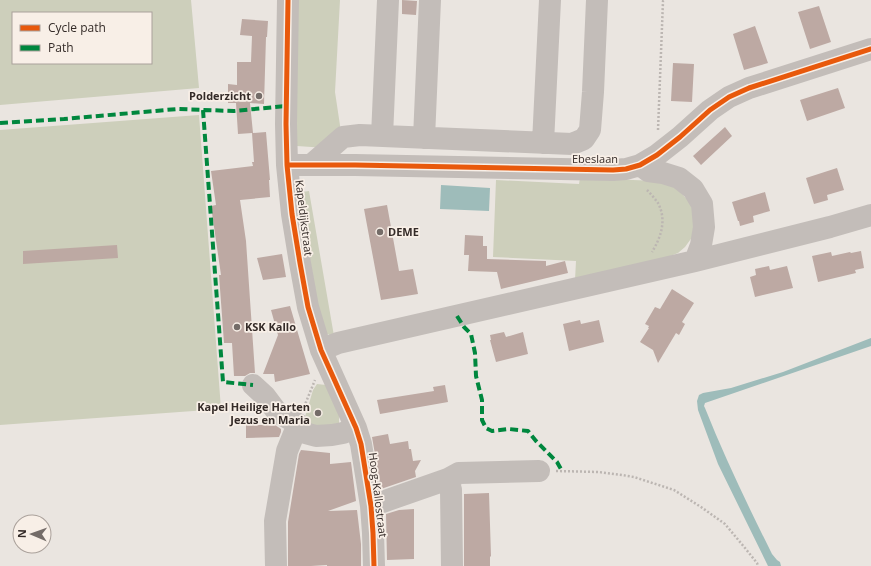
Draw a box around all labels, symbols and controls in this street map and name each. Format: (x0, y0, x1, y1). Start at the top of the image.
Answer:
legend (12, 12, 152, 64)
text: Cycle path (48, 19, 106, 36)
text: Path (48, 39, 74, 56)
place label: Polderzicht (189, 88, 251, 103)
marker: Polderzicht (254, 91, 264, 101)
street label: Ebeslaan (572, 151, 618, 166)
street label: Kapeldijkstraat (292, 179, 317, 257)
place label: DEME (388, 224, 419, 239)
marker: DEME (375, 227, 385, 237)
place label: KSK Kallo (245, 319, 296, 334)
marker: KSK Kallo (232, 322, 242, 332)
place label: Kapel Heilige Harten Jezus en Maria (197, 399, 310, 427)
marker: Kapel Heilige Harten Jezus en Maria (313, 408, 323, 418)
street label: Hoog-Kallostraat (366, 452, 391, 538)
north arrow (12, 514, 52, 554)
text: N (14, 529, 29, 538)

